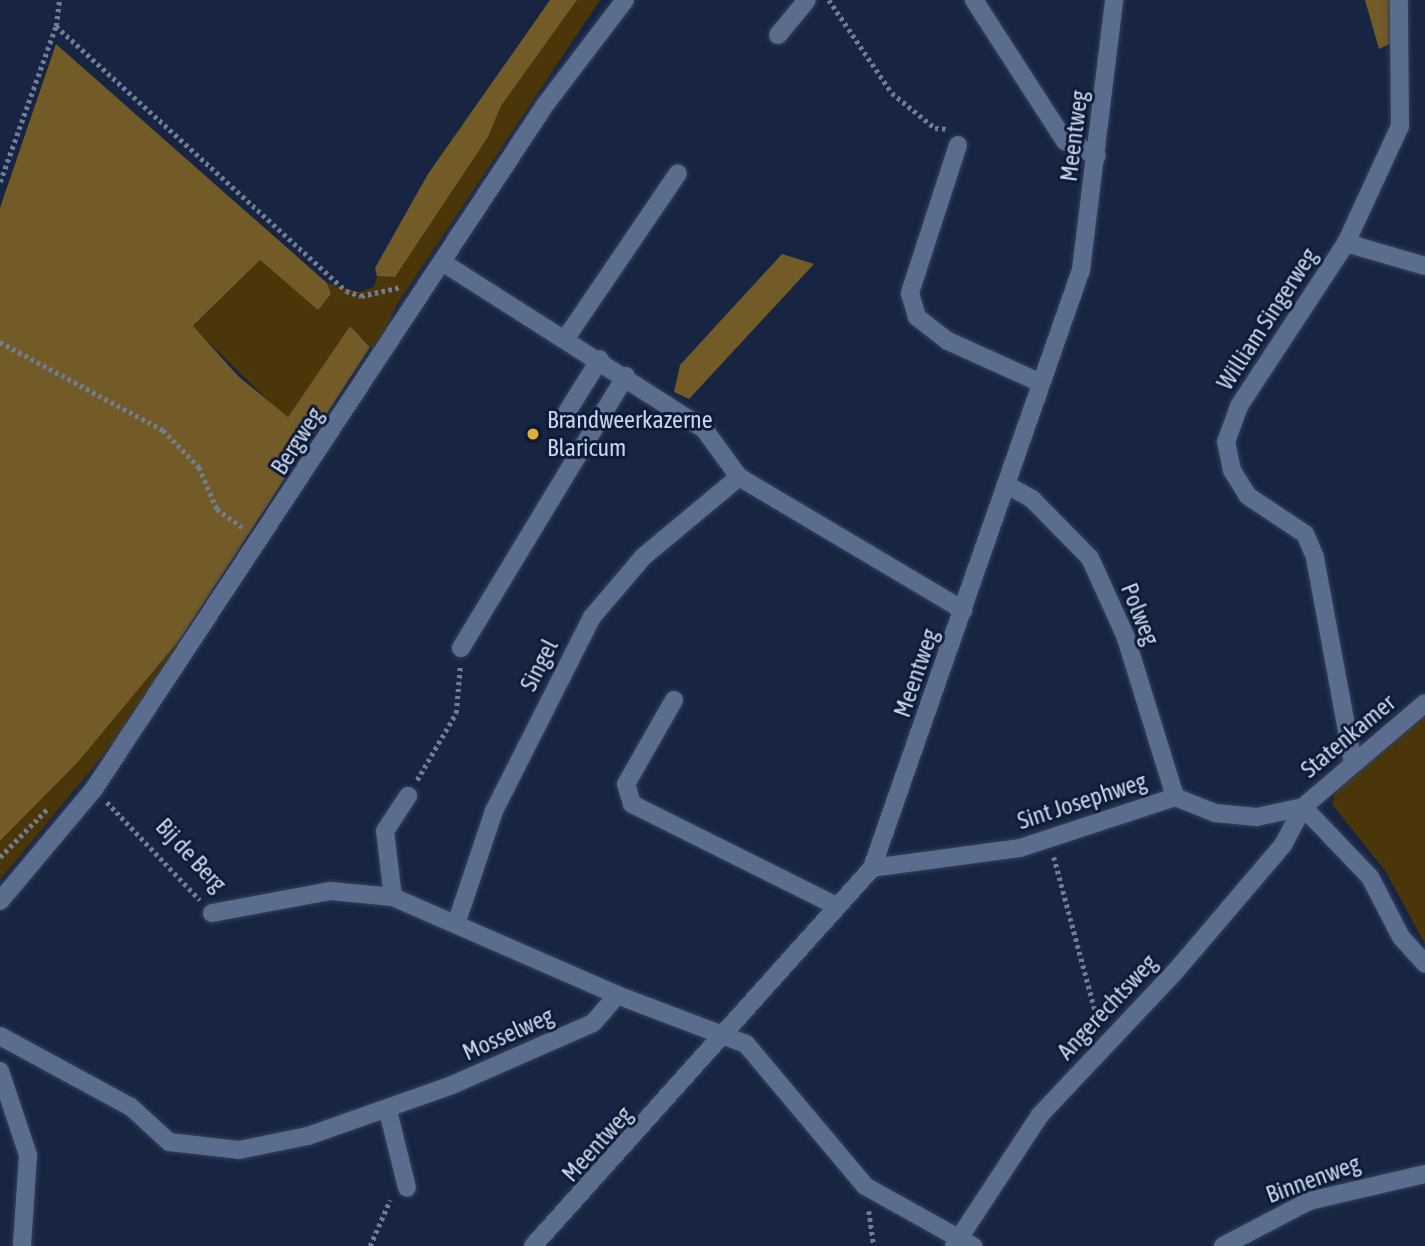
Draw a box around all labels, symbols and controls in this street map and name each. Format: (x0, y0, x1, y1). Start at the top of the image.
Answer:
street label: Meentweg (1054, 89, 1094, 183)
street label: William Singerweg (1210, 243, 1324, 395)
street label: Bergweg (265, 402, 329, 480)
place label: Brandweerkazerne Blaricum (547, 406, 713, 462)
marker: Brandweerkazerne Blaricum (525, 426, 541, 442)
street label: Polweg (1115, 579, 1165, 649)
street label: Meentweg (887, 625, 945, 721)
street label: Singel (514, 634, 564, 696)
street label: Statenkamer (1295, 688, 1401, 784)
street label: Sint Josephweg (1014, 767, 1150, 835)
street label: Bij de Berg (150, 812, 232, 898)
street label: Angerechtsweg (1051, 948, 1163, 1066)
street label: Mosselweg (458, 1001, 558, 1067)
street label: Meentweg (556, 1100, 638, 1188)
street label: Binnenweg (1262, 1149, 1364, 1209)

